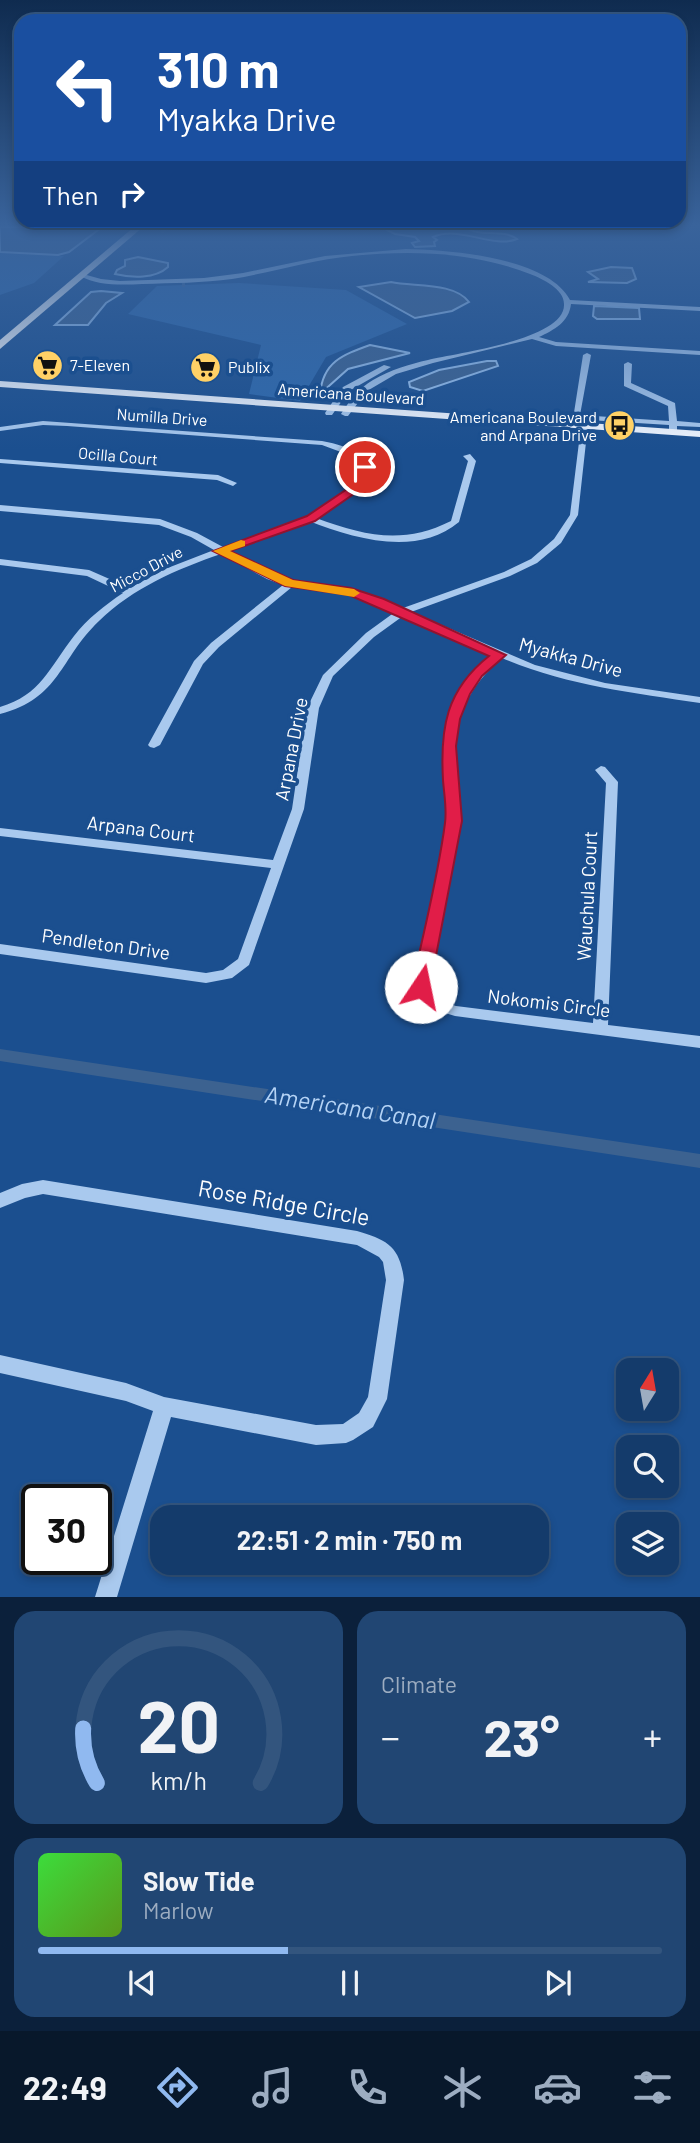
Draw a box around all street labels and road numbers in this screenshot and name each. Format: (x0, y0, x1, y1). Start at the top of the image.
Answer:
street label: Americana Boulevard (277, 379, 425, 408)
street label: Numilla Drive (116, 404, 208, 429)
street label: Ocilla Court (77, 443, 159, 468)
street label: Micco Drive (106, 541, 185, 596)
street label: Myakka Drive (517, 632, 626, 681)
street label: Arpana Drive (269, 695, 312, 803)
street label: Arpana Court (86, 810, 196, 847)
street label: Wauchula Court (572, 830, 601, 961)
street label: Pendleton Drive (40, 923, 172, 964)
street label: Nokomis Circle (486, 984, 612, 1021)
street label: Rose Ridge Circle (196, 1173, 372, 1231)

